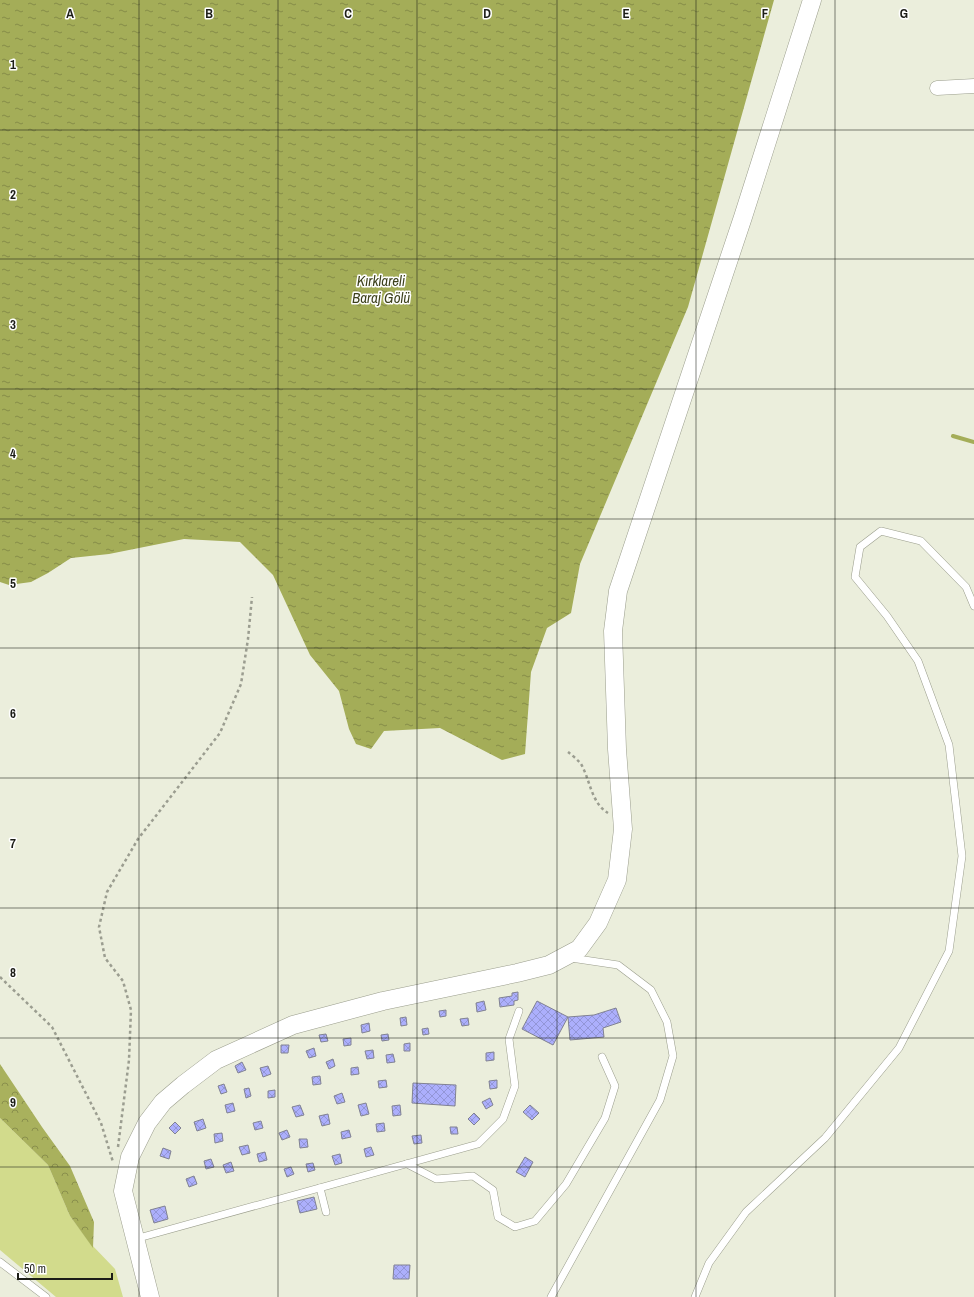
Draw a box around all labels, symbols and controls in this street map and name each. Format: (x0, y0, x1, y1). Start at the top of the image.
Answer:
text: A (66, 5, 74, 22)
text: B (205, 5, 213, 22)
text: C (344, 5, 352, 22)
text: D (483, 5, 491, 22)
text: E (622, 5, 630, 22)
text: F (762, 5, 769, 22)
text: G (900, 5, 908, 22)
text: 1 (10, 56, 16, 73)
text: 2 (10, 186, 16, 203)
water label: Kırklareli Baraj Gölü (352, 270, 410, 308)
text: 3 (10, 316, 16, 333)
text: 4 (10, 445, 16, 462)
text: 5 (10, 575, 16, 592)
text: 6 (10, 705, 16, 722)
text: 7 (10, 835, 16, 852)
text: 8 (10, 964, 16, 981)
text: 9 (10, 1094, 16, 1111)
scale bar (18, 1255, 112, 1281)
text: 50 m (24, 1261, 46, 1277)

